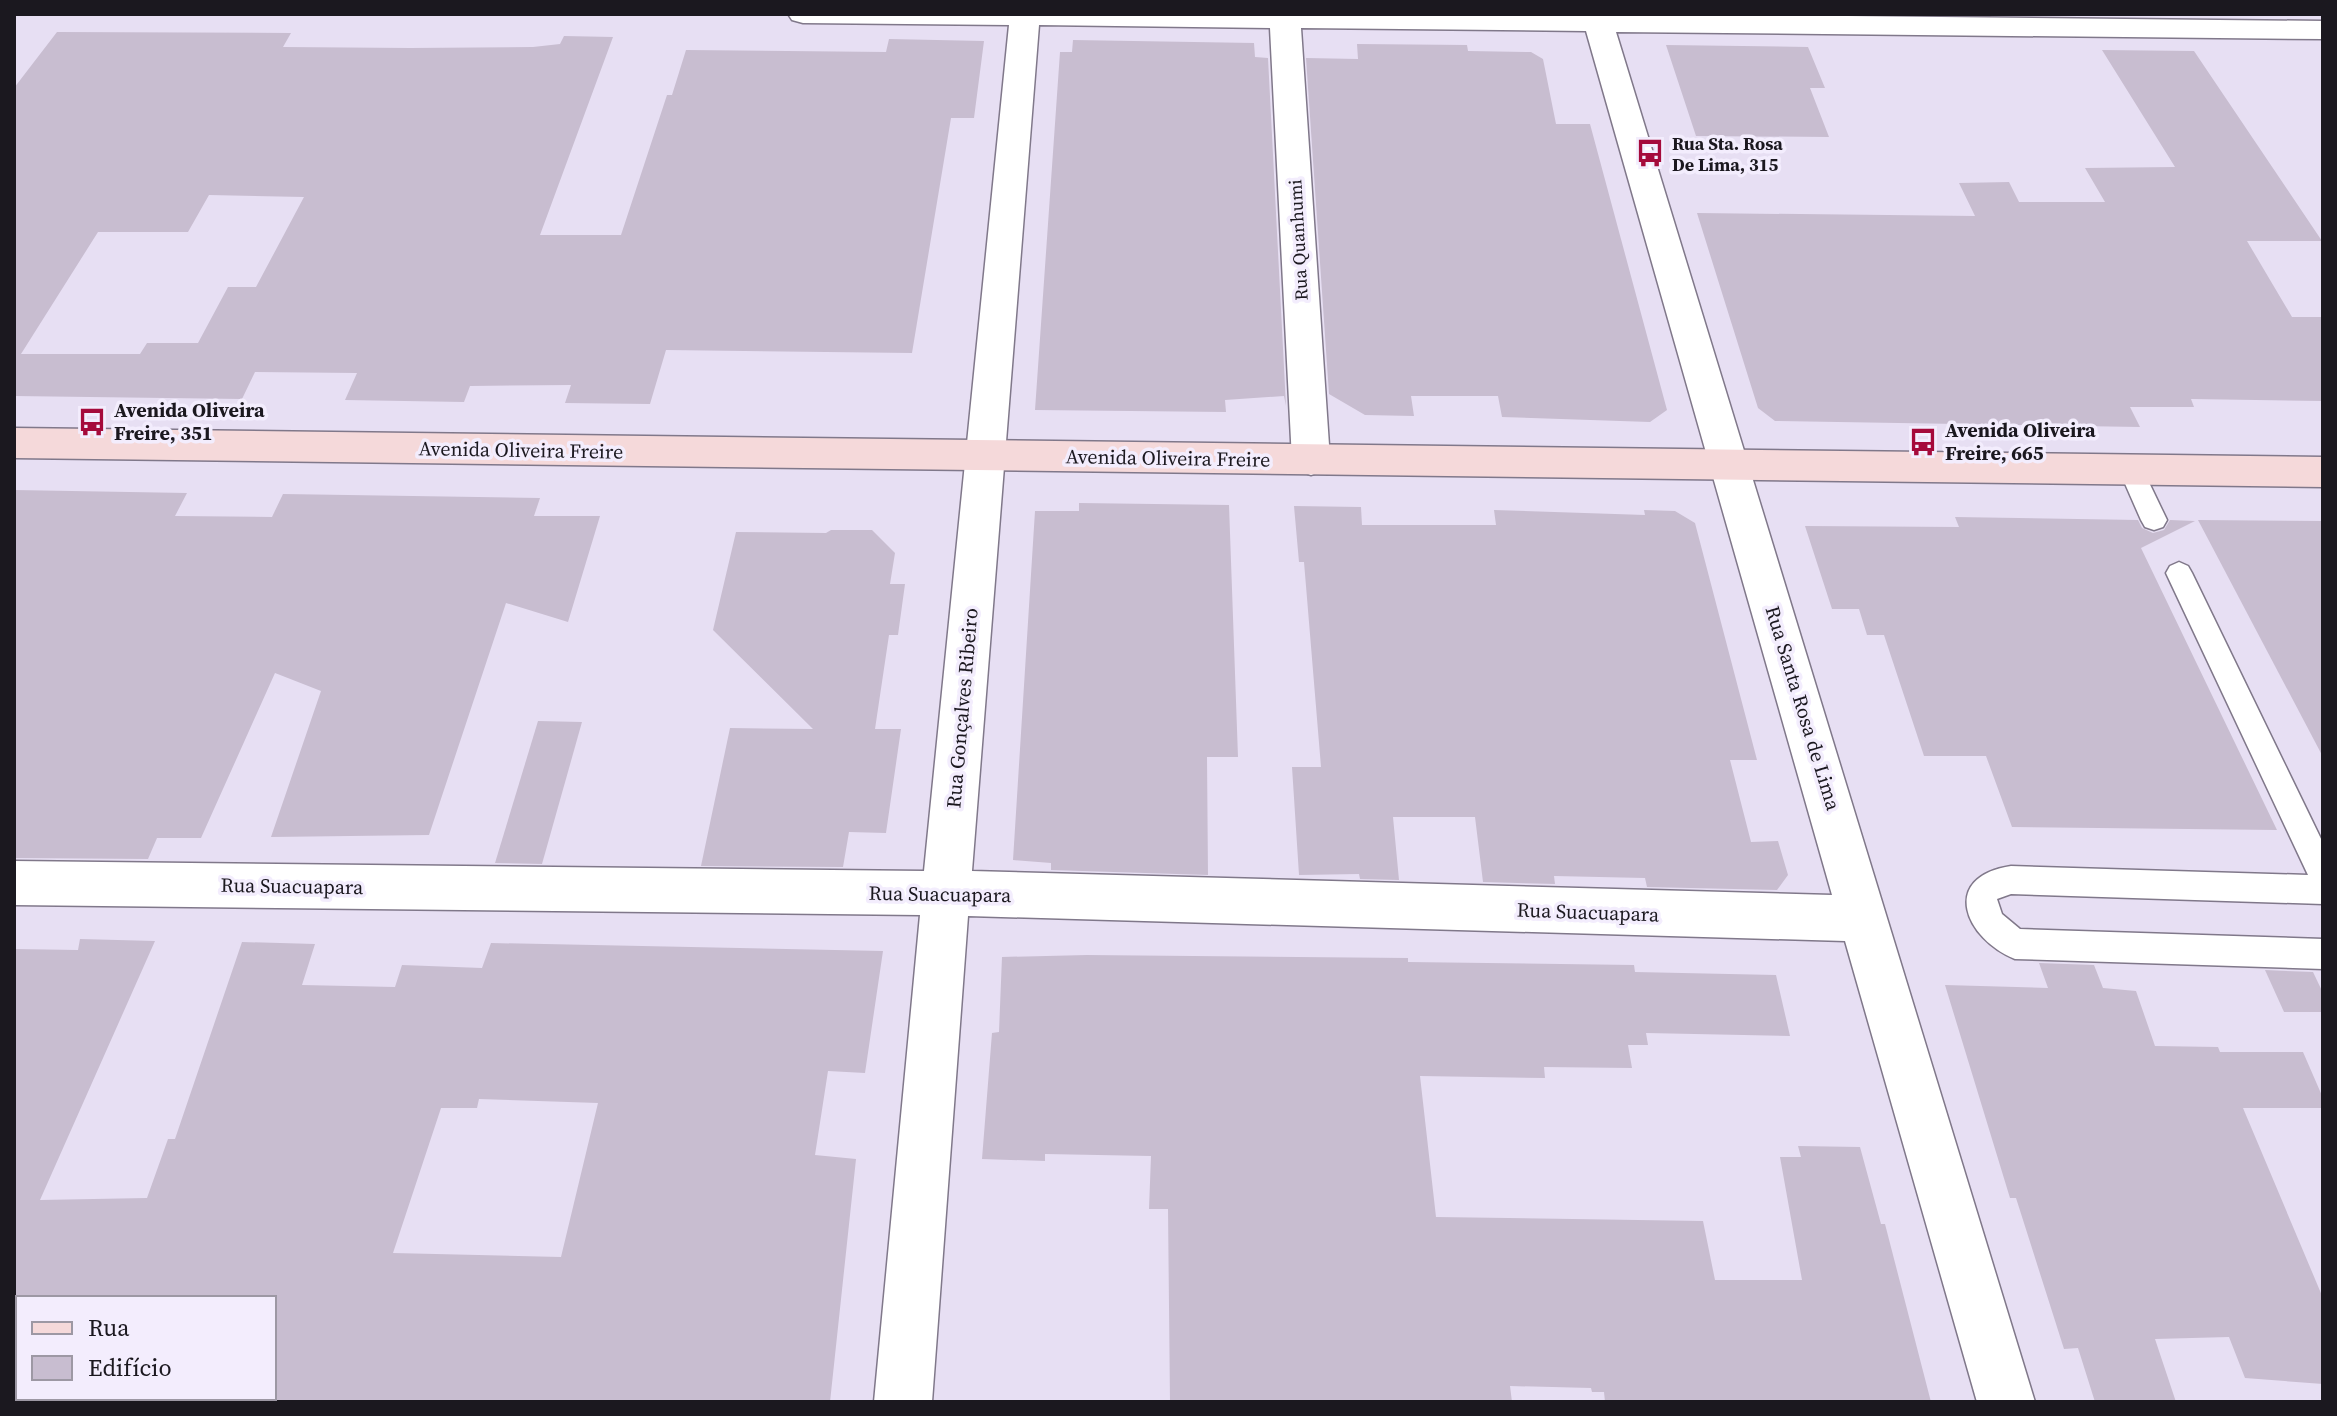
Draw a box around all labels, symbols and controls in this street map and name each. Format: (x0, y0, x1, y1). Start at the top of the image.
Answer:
place label: Rua Sta. Rosa De Lima, 315 (1672, 131, 1783, 177)
bus stop icon: Rua Sta. Rosa De Lima, 315 (1635, 138, 1665, 168)
street label: Rua Quanhumi (1282, 179, 1314, 301)
place label: Avenida Oliveira Freire, 351 (114, 396, 265, 447)
bus stop icon: Avenida Oliveira Freire, 351 (77, 407, 107, 437)
place label: Avenida Oliveira Freire, 665 (1945, 416, 2096, 467)
bus stop icon: Avenida Oliveira Freire, 665 (1908, 427, 1938, 457)
street label: Avenida Oliveira Freire (418, 434, 624, 466)
street label: Avenida Oliveira Freire (1065, 442, 1271, 474)
street label: Rua Santa Rosa de Lima (1759, 602, 1848, 815)
street label: Rua Gonçalves Ribeiro (939, 607, 985, 809)
street label: Rua Suacuapara (220, 871, 364, 901)
street label: Rua Suacuapara (868, 879, 1012, 909)
street label: Rua Suacuapara (1516, 896, 1661, 929)
legend (16, 1296, 276, 1400)
text: Rua (88, 1311, 130, 1344)
text: Edifício (88, 1351, 172, 1384)

